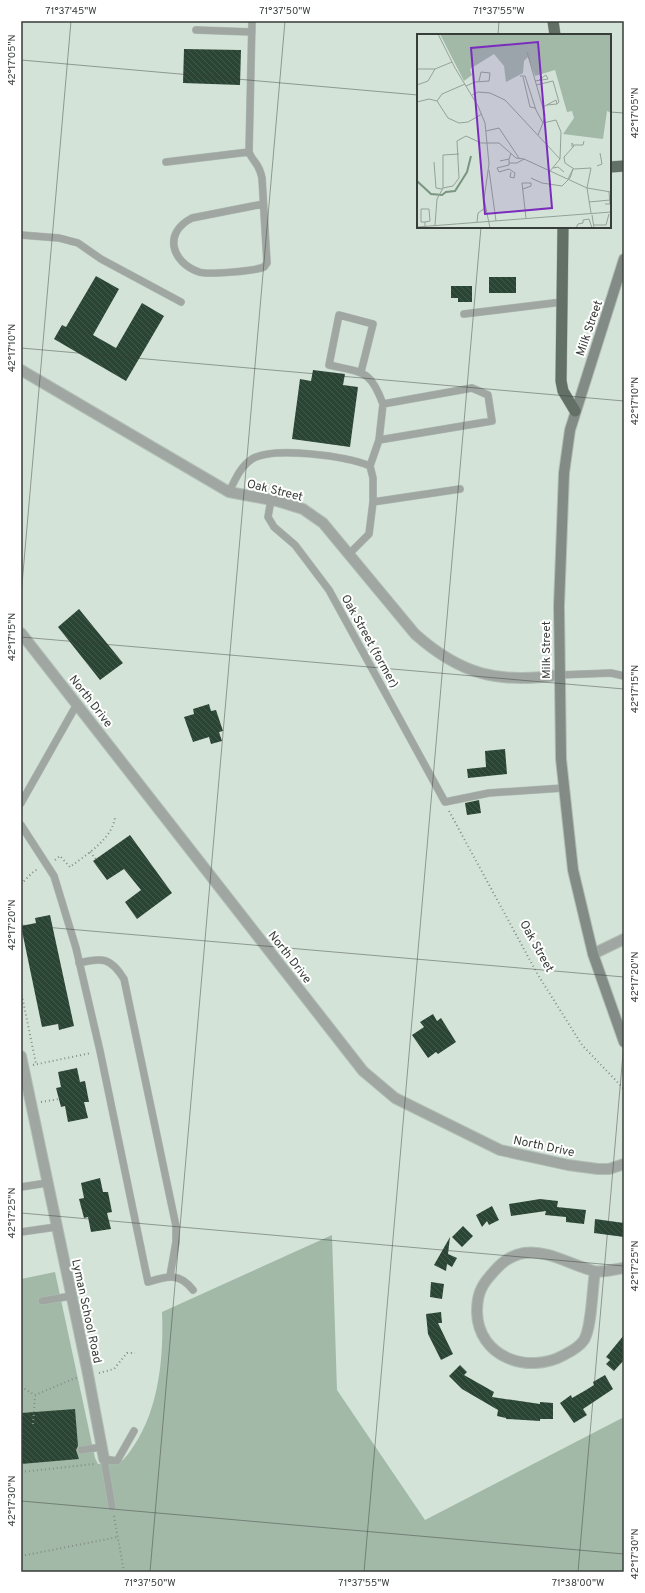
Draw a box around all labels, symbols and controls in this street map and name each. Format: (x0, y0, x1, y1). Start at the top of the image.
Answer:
text: 71°37'45"W (45, 5, 97, 18)
text: 71°37'50"W (259, 5, 311, 18)
text: 71°37'55"W (473, 5, 525, 18)
text: 42°17'05"N (6, 34, 19, 86)
inset map (417, 34, 611, 228)
text: 42°17'05"N (629, 87, 642, 139)
street label: Milk Street (573, 298, 607, 358)
text: 42°17'10"N (6, 324, 19, 372)
text: 42°17'10"N (629, 377, 642, 425)
street label: Oak Street (245, 476, 304, 506)
street label: Oak Street (former) (337, 592, 401, 691)
text: 42°17'15"N (6, 613, 19, 661)
street label: Milk Street (539, 621, 555, 679)
text: 42°17'15"N (629, 665, 642, 713)
street label: North Drive (65, 672, 116, 731)
text: 42°17'20"N (6, 899, 19, 951)
street label: Oak Street (515, 918, 557, 975)
street label: North Drive (264, 928, 315, 987)
text: 42°17'20"N (629, 951, 642, 1003)
street label: North Drive (512, 1133, 576, 1161)
text: 42°17'25"N (6, 1188, 19, 1238)
text: 42°17'25"N (629, 1241, 642, 1291)
street label: Lyman School Road (67, 1258, 105, 1365)
text: 42°17'30"N (6, 1476, 19, 1526)
text: 42°17'30"N (629, 1529, 642, 1579)
text: 71°37'50"W (124, 1577, 176, 1590)
text: 71°37'55"W (338, 1577, 390, 1590)
text: 71°38'00"W (552, 1577, 604, 1590)

